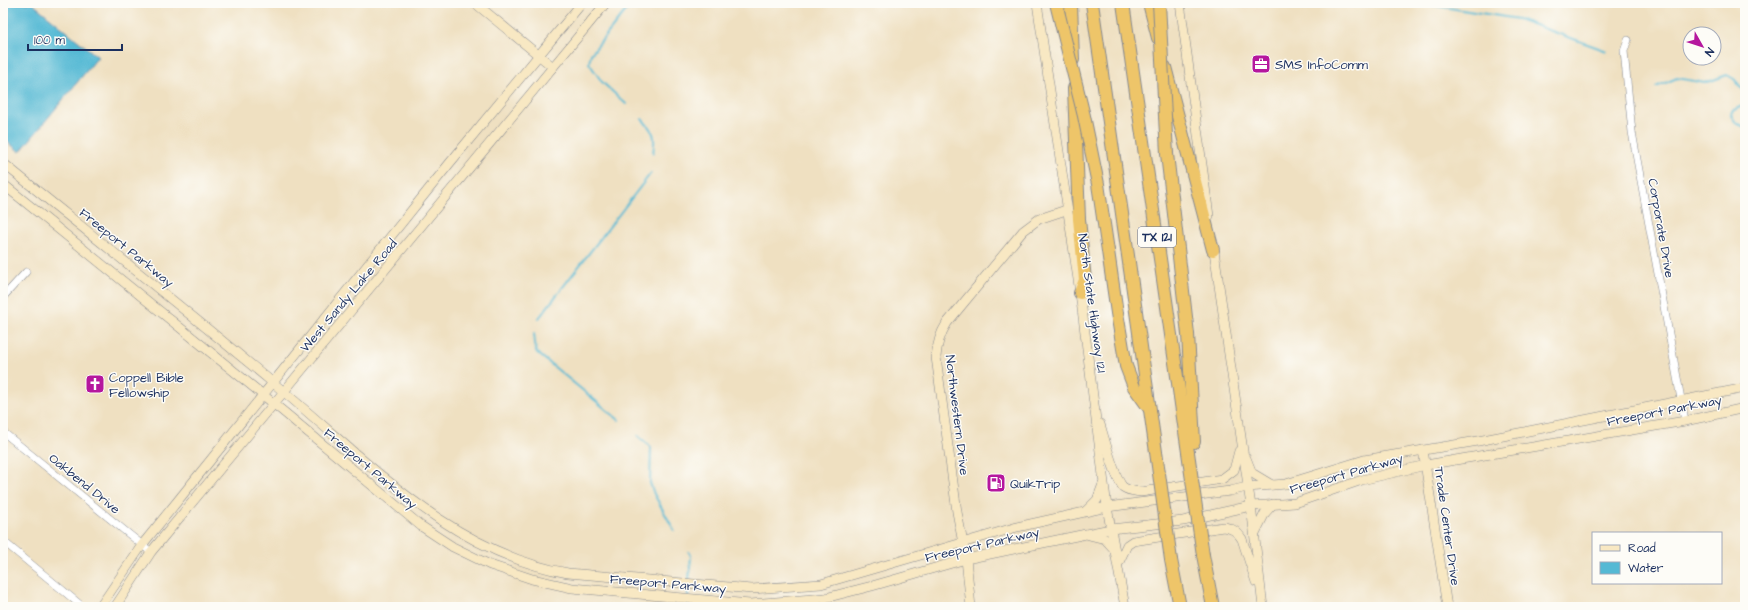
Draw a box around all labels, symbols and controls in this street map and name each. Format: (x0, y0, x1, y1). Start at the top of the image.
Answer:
scale bar (28, 26, 122, 52)
north arrow (1682, 26, 1722, 66)
text: 100 m (34, 32, 65, 49)
text: N (1701, 45, 1717, 59)
office icon: SMS InfoComm (1250, 53, 1272, 75)
place label: SMS InfoComm (1275, 56, 1369, 74)
street label: Corporate Drive (1643, 177, 1679, 279)
street label: Freeport Parkway (75, 204, 177, 292)
road number: TX 121 (1138, 227, 1176, 247)
street label: North State Highway 121 (1072, 232, 1111, 374)
street label: West Sandy Lake Road (296, 235, 402, 357)
street label: Northwestern Drive (941, 354, 973, 476)
place label: Coppell Bible Fellowship (109, 369, 184, 402)
church icon: Coppell Bible Fellowship (84, 373, 106, 395)
street label: Freeport Parkway (1605, 391, 1723, 432)
street label: Freeport Parkway (319, 424, 421, 514)
street label: Oakbend Drive (45, 449, 124, 518)
street label: Freeport Parkway (1288, 449, 1405, 500)
street label: Trade Center Drive (1430, 466, 1464, 587)
fuel station icon: QuikTrip (985, 472, 1007, 494)
place label: QuikTrip (1010, 475, 1060, 493)
street label: Freeport Parkway (923, 523, 1041, 568)
legend (1592, 532, 1722, 584)
text: Road (1628, 540, 1656, 557)
text: Water (1628, 560, 1664, 577)
street label: Freeport Parkway (609, 570, 727, 599)

